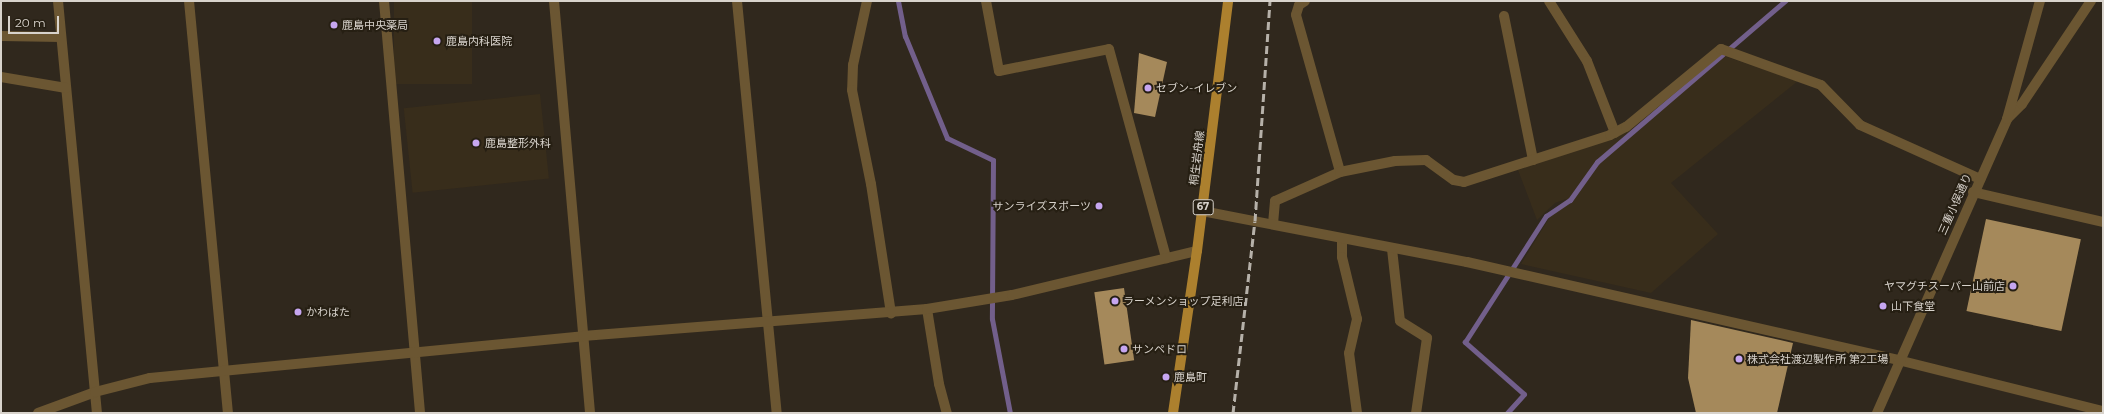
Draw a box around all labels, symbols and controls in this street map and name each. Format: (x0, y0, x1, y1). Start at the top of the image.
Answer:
scale bar (10, 8, 61, 34)
text: 20 m (15, 15, 46, 30)
place label: 鹿島中央薬局 (342, 18, 408, 32)
marker: 鹿島中央薬局 (329, 20, 339, 30)
place label: 鹿島内科医院 (446, 34, 512, 48)
marker: 鹿島内科医院 (431, 35, 443, 47)
place label: セブン-イレブン (1156, 81, 1237, 95)
marker: セブン-イレブン (1143, 83, 1153, 93)
street label: 桐生岩舟線 (1187, 130, 1207, 186)
place label: 鹿島整形外科 (485, 136, 551, 150)
marker: 鹿島整形外科 (470, 137, 482, 149)
street label: 三重小俣通り (1936, 171, 1974, 237)
place label: サンライズスポーツ (992, 199, 1091, 213)
road number: 67 (1192, 199, 1214, 215)
marker: サンライズスポーツ (1094, 201, 1104, 211)
place label: ヤマグチスーパー山前店 (1884, 279, 2005, 293)
marker: ヤマグチスーパー山前店 (2008, 281, 2018, 291)
place label: ラーメンショップ足利店 (1123, 294, 1244, 308)
marker: ラーメンショップ足利店 (1110, 296, 1120, 306)
place label: 山下食堂 (1891, 299, 1935, 313)
marker: 山下食堂 (1878, 301, 1888, 311)
place label: かわばた (306, 305, 350, 319)
marker: かわばた (293, 307, 303, 317)
place label: サンペドロ (1132, 342, 1187, 356)
marker: サンペドロ (1119, 344, 1129, 354)
place label: 株式会社渡辺製作所 第2工場 (1747, 352, 1888, 366)
marker: 株式会社渡辺製作所 第2工場 (1734, 354, 1744, 364)
place label: 鹿島町 (1174, 370, 1207, 384)
marker: 鹿島町 (1161, 372, 1171, 382)

